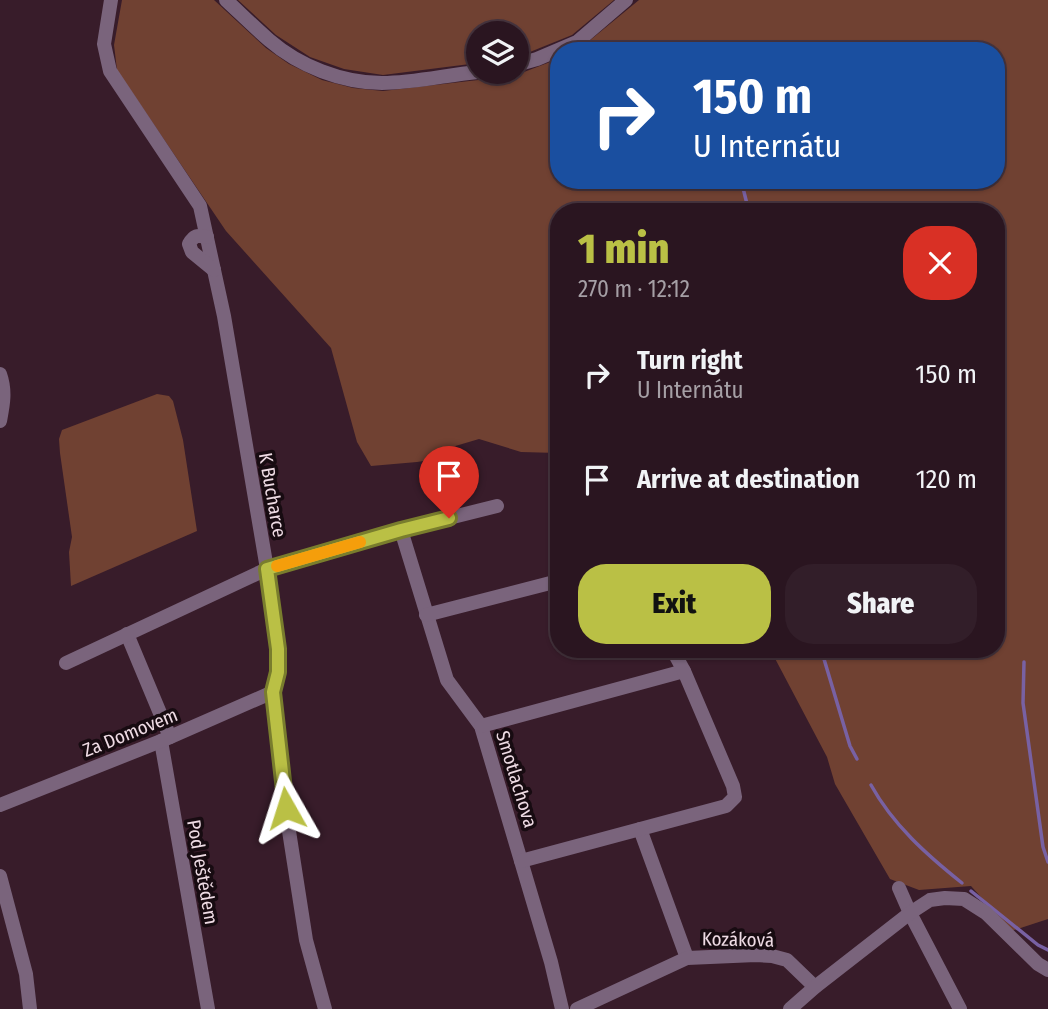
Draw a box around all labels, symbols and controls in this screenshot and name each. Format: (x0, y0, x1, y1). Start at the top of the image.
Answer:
map controls (466, 21, 529, 84)
button: layers (466, 21, 529, 84)
text: 150 m (693, 67, 812, 126)
icon: right (578, 70, 669, 161)
text: U Internátu (693, 127, 841, 165)
text: 1 min (578, 224, 669, 274)
button: close (903, 226, 977, 300)
text: 270 m · 12:12 (578, 275, 690, 303)
text: Turn right (637, 345, 743, 376)
icon: right (578, 356, 616, 394)
text: 150 m (915, 359, 977, 390)
text: U Internátu (637, 376, 744, 404)
pin (419, 446, 479, 518)
street label: K Bucharce (254, 451, 291, 539)
icon: arrive (430, 457, 468, 495)
icon: arrive (578, 461, 616, 499)
text: Arrive at destination (637, 464, 860, 495)
text: 120 m (916, 464, 977, 495)
button: Exit (578, 564, 771, 644)
button: Share (785, 564, 977, 644)
street label: Za Domovem (79, 703, 181, 762)
street label: Smotlachova (491, 728, 542, 830)
position arrow (249, 771, 323, 845)
street label: Pod Ještědem (182, 818, 223, 926)
street label: Kozáková (702, 927, 774, 952)

